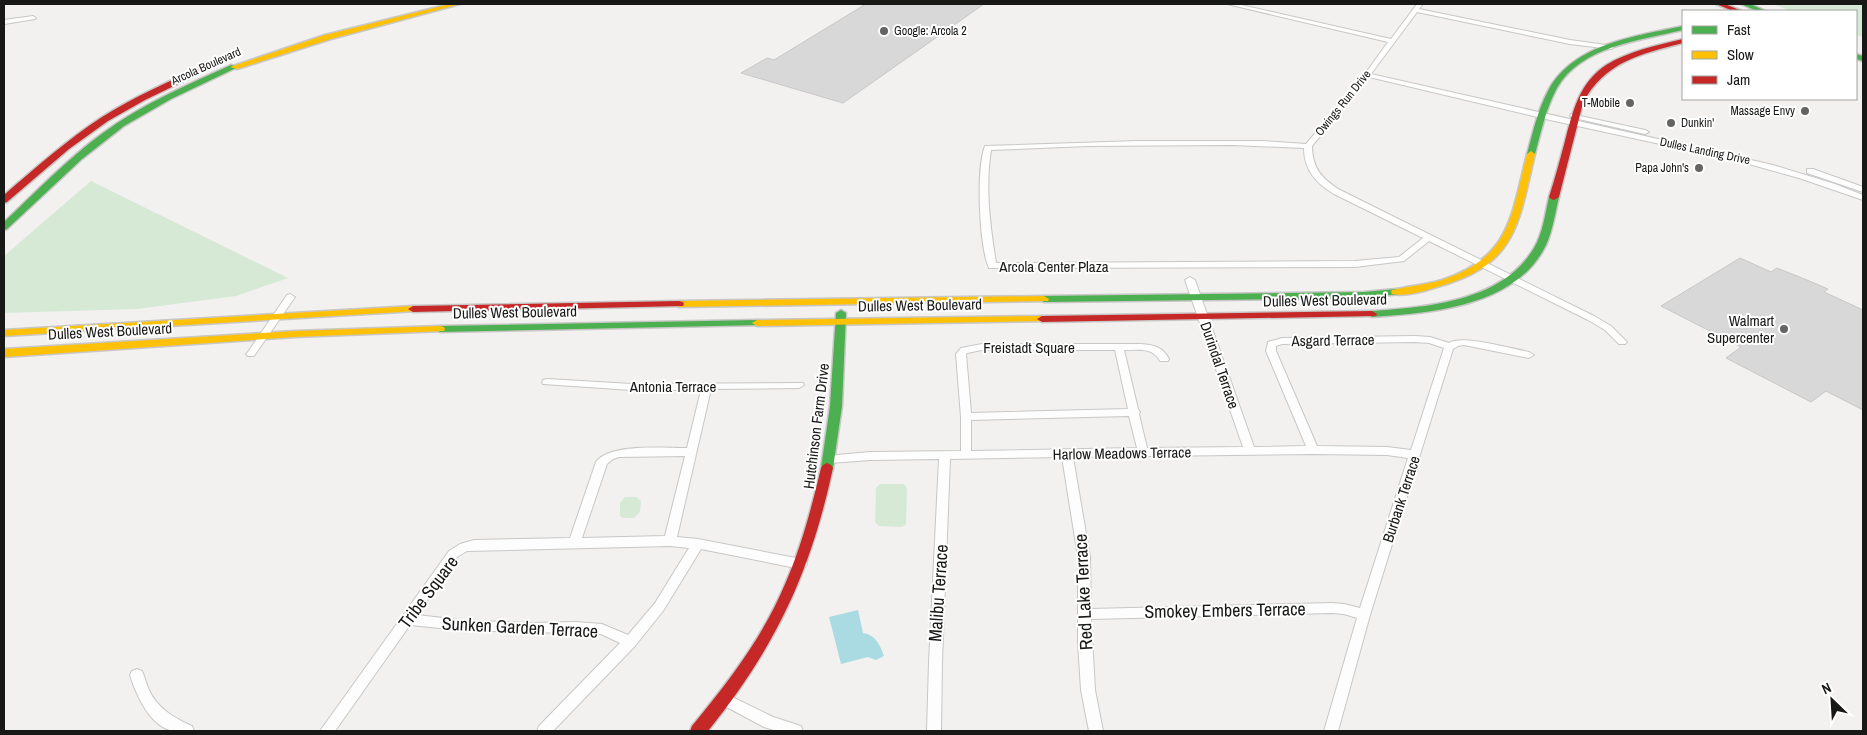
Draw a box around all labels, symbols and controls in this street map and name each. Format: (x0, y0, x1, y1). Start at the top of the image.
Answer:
legend (1682, 10, 1857, 100)
text: Fast (1727, 19, 1751, 40)
place label: Google: Arcola 2 (894, 23, 967, 39)
marker: Google: Arcola 2 (878, 25, 890, 37)
street label: Arcola Boulevard (168, 43, 243, 89)
text: Slow (1727, 44, 1754, 65)
street label: Owings Run Drive (1311, 67, 1375, 139)
text: Jam (1727, 69, 1750, 90)
place label: T-Mobile (1582, 95, 1620, 111)
marker: T-Mobile (1624, 97, 1636, 109)
place label: Massage Envy (1730, 103, 1795, 119)
marker: Massage Envy (1799, 105, 1811, 117)
place label: Dunkin' (1681, 115, 1714, 131)
marker: Dunkin' (1665, 117, 1677, 129)
street label: Dulles Landing Drive (1658, 134, 1752, 168)
place label: Papa John's (1635, 160, 1689, 176)
marker: Papa John's (1693, 162, 1705, 174)
street label: Arcola Center Plaza (998, 256, 1109, 277)
street label: Dulles West Boulevard (1263, 288, 1387, 312)
street label: Dulles West Boulevard (858, 293, 982, 317)
street label: Dulles West Boulevard (453, 300, 577, 324)
place label: Walmart Supercenter (1707, 310, 1775, 348)
street label: Dulles West Boulevard (47, 317, 173, 345)
street label: Durindal Terrace (1195, 319, 1245, 411)
marker: Walmart Supercenter (1778, 323, 1790, 335)
street label: Asgard Terrace (1290, 329, 1375, 351)
street label: Freistadt Square (983, 337, 1075, 358)
street label: Hutchinson Farm Drive (798, 362, 834, 490)
street label: Antonia Terrace (629, 376, 716, 397)
street label: Harlow Meadows Terrace (1053, 441, 1192, 465)
street label: Burbank Terrace (1377, 453, 1425, 545)
street label: Red Lake Terrace (1067, 533, 1099, 651)
street label: Malibu Terrace (922, 544, 954, 642)
street label: Tribe Square (392, 550, 464, 634)
street label: Smokey Embers Terrace (1144, 596, 1306, 624)
street label: Sunken Garden Terrace (441, 610, 599, 644)
north arrow (1807, 675, 1857, 725)
text: N (1819, 678, 1834, 698)

